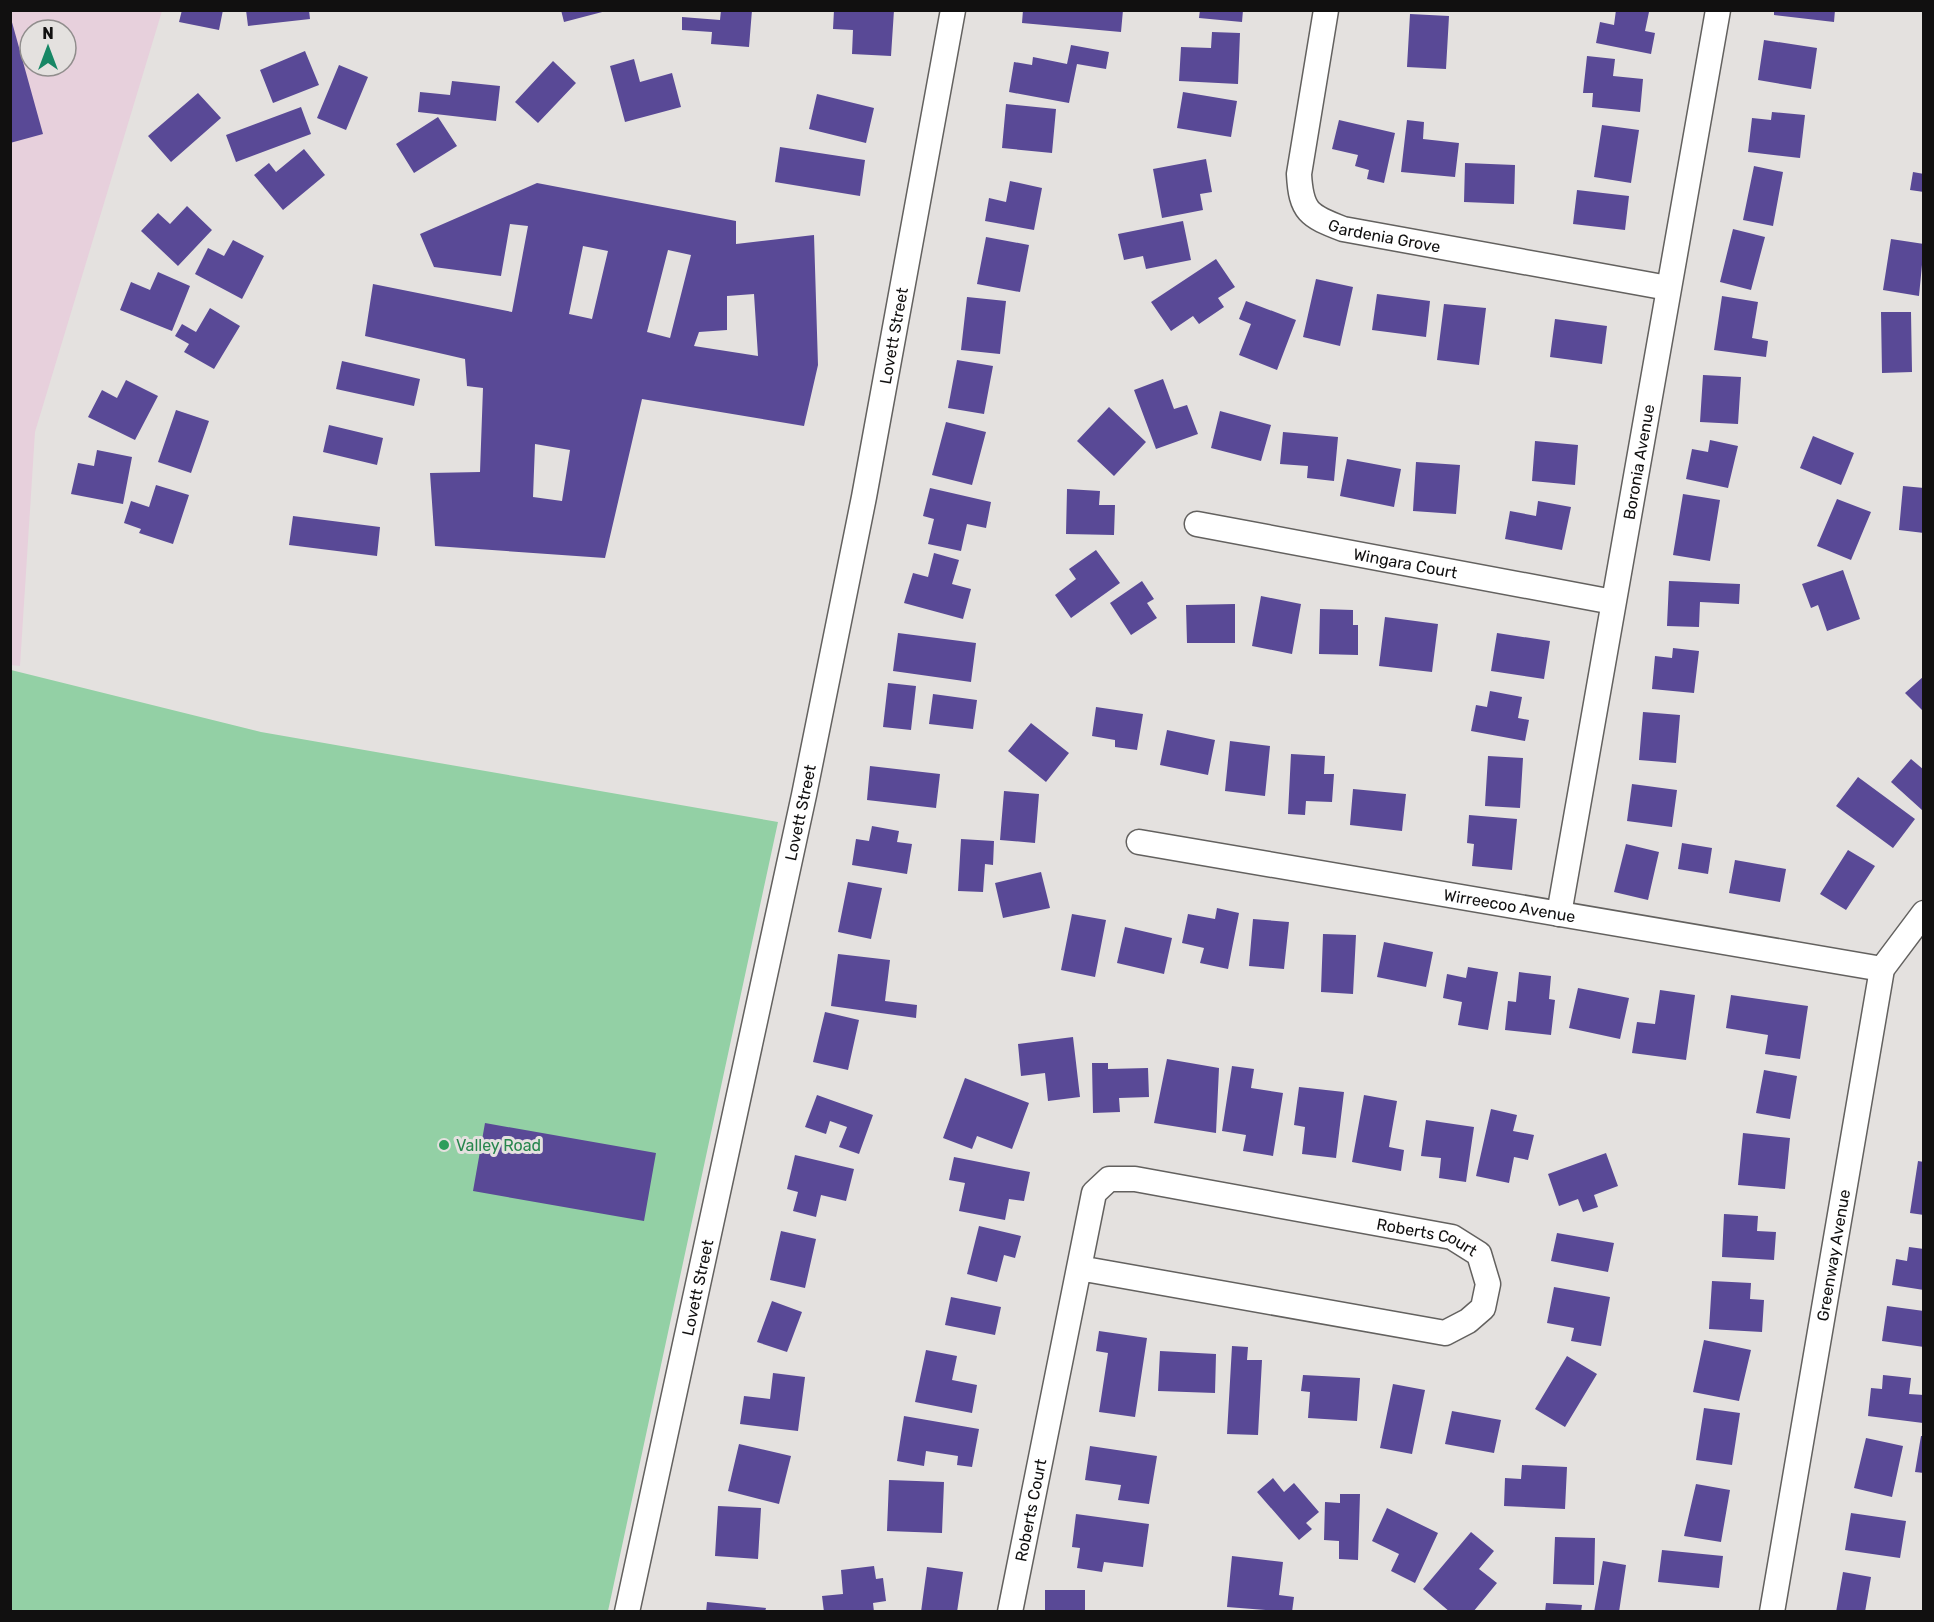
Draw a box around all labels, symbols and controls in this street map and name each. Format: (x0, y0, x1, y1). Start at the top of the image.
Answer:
north arrow (18, 18, 78, 78)
text: N (42, 24, 54, 43)
street label: Gardenia Grove (1325, 215, 1442, 256)
street label: Lovett Street (875, 286, 912, 386)
street label: Boronia Avenue (1619, 403, 1658, 521)
street label: Wingara Court (1352, 544, 1459, 582)
street label: Lovett Street (781, 763, 819, 862)
street label: Wirreecoo Avenue (1442, 885, 1577, 926)
place label: Valley Road (456, 1136, 541, 1155)
marker: Valley Road (437, 1138, 451, 1152)
street label: Greenway Avenue (1812, 1188, 1854, 1323)
street label: Roberts Court (1375, 1214, 1481, 1260)
street label: Lovett Street (678, 1238, 717, 1337)
street label: Roberts Court (1011, 1457, 1050, 1563)

